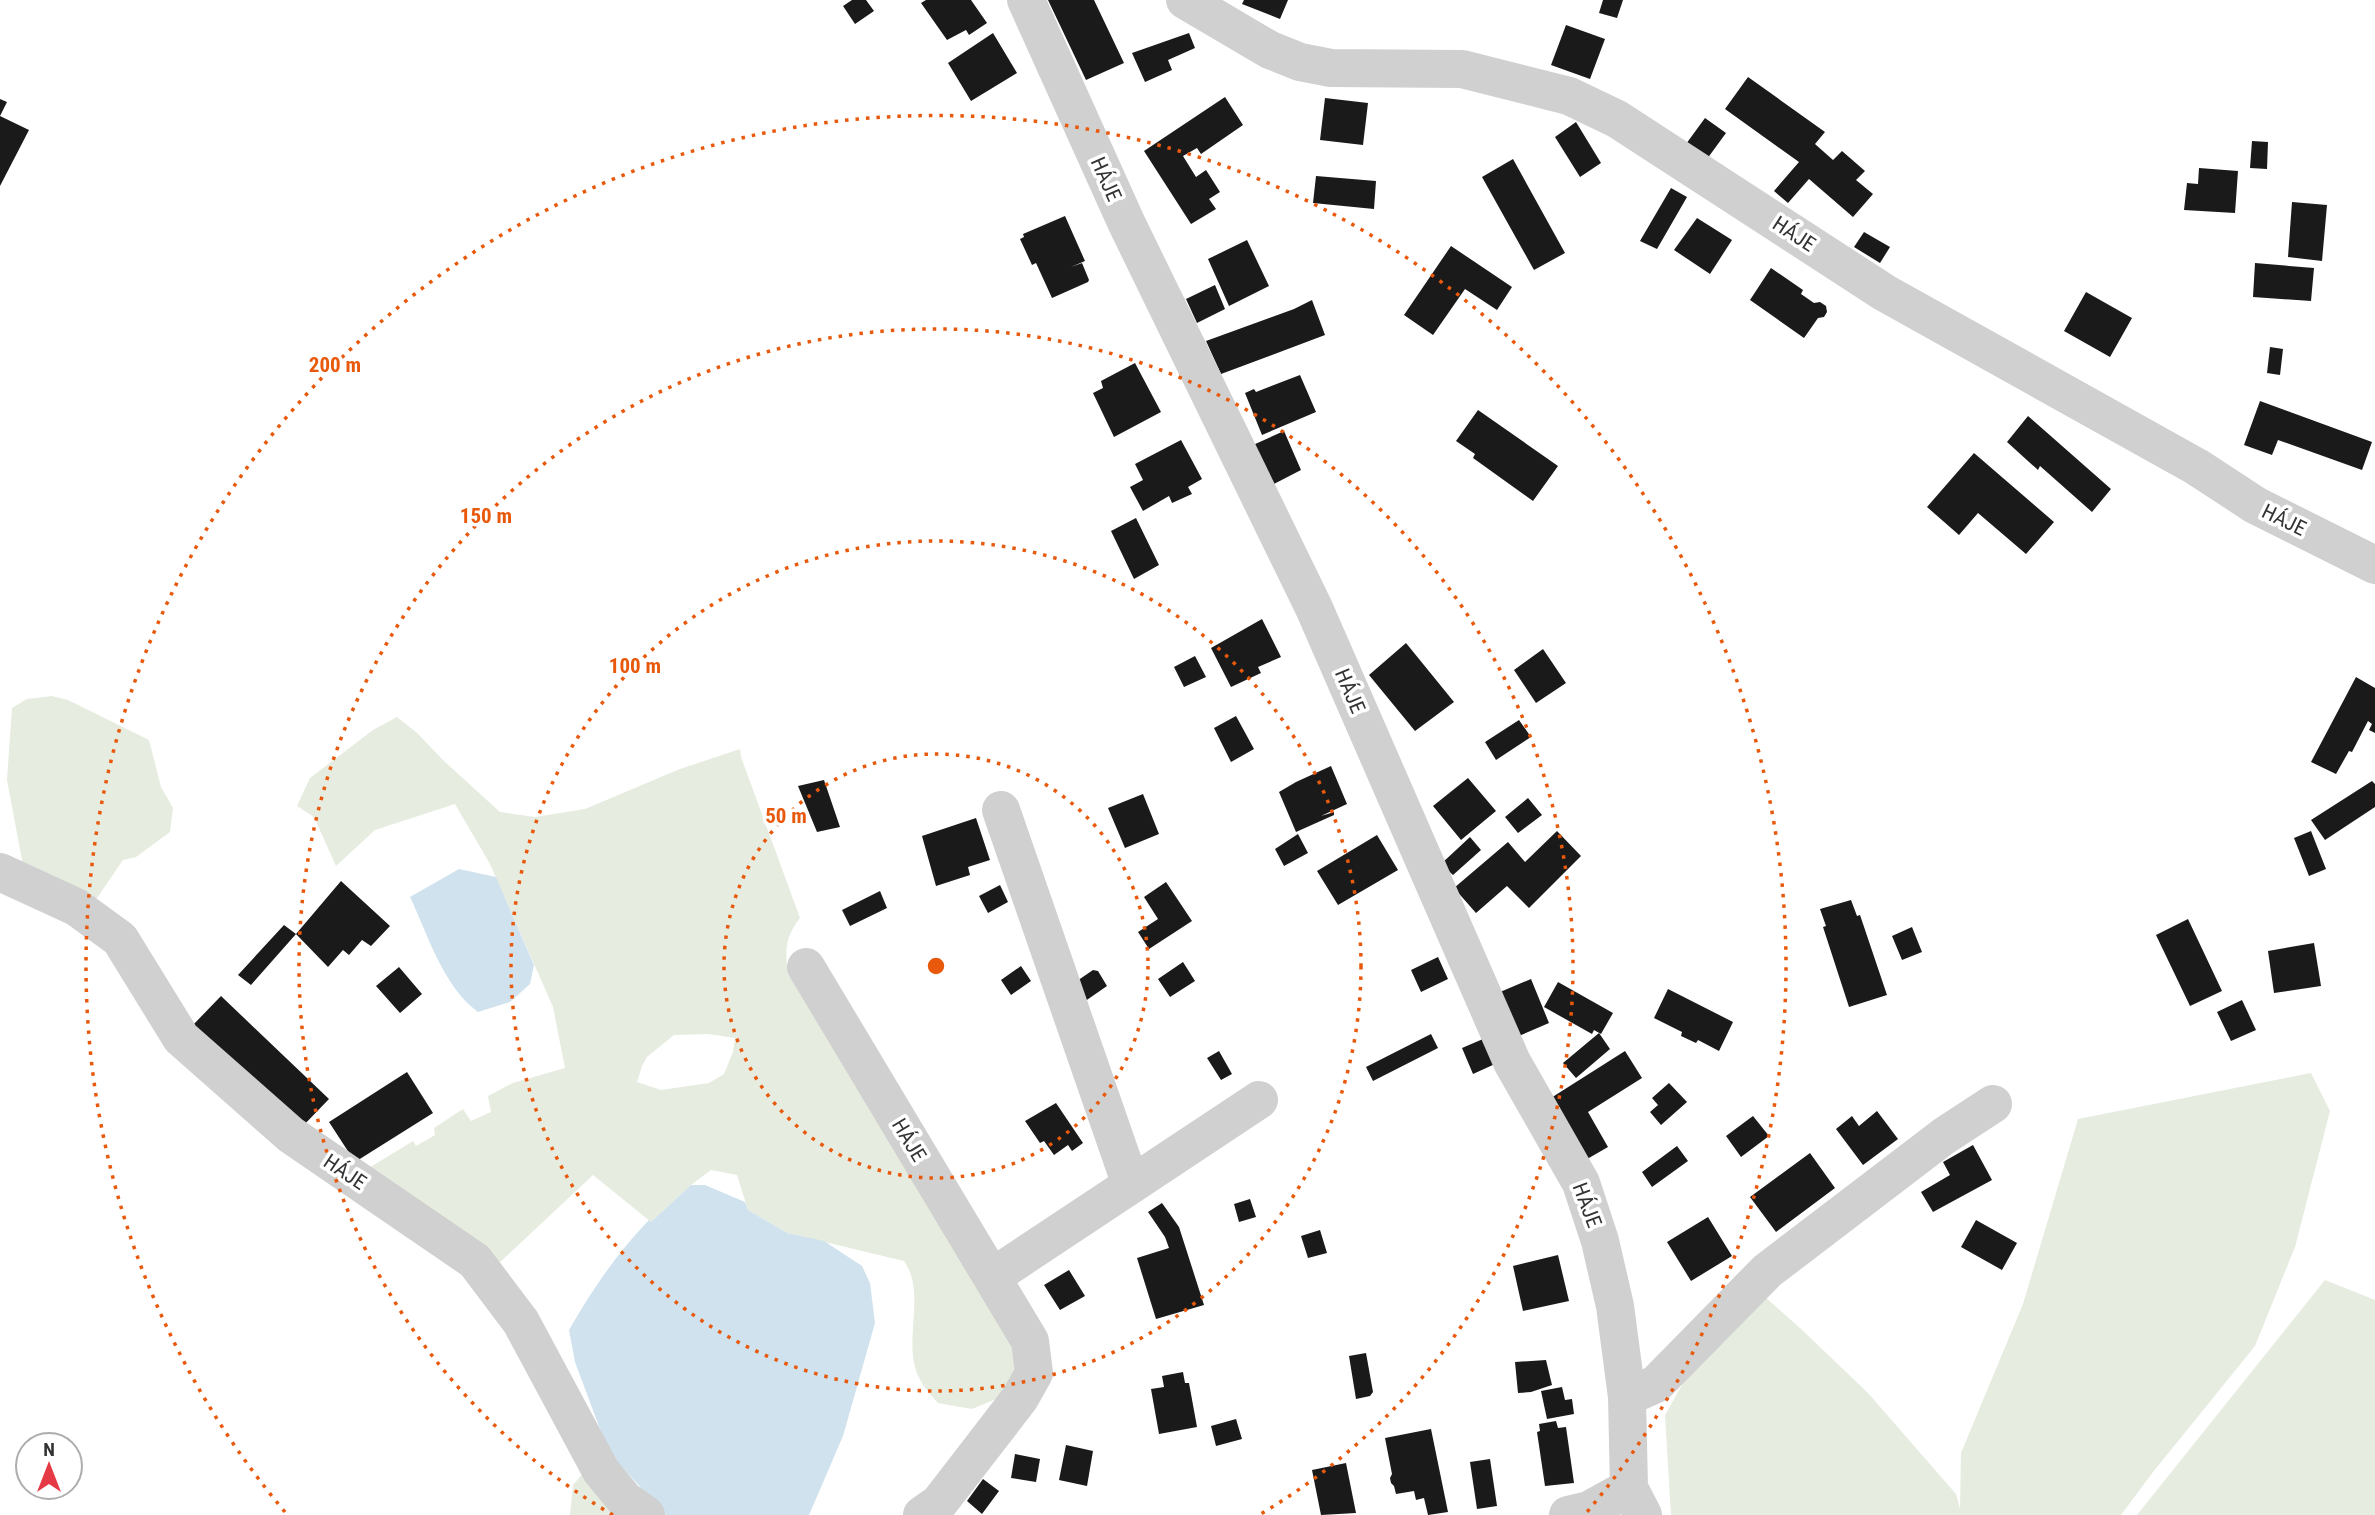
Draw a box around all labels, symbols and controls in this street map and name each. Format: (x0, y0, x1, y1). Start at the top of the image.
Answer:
street label: HÁJE (1086, 153, 1126, 205)
street label: HÁJE (1768, 211, 1820, 257)
text: 200 m (309, 353, 361, 377)
street label: HÁJE (2258, 499, 2310, 541)
text: 150 m (460, 504, 512, 528)
text: 100 m (609, 654, 661, 678)
street label: HÁJE (1330, 665, 1370, 717)
text: 50 m (765, 804, 807, 828)
centre of rings (924, 954, 948, 978)
street label: HÁJE (887, 1114, 931, 1166)
street label: HÁJE (319, 1149, 371, 1195)
street label: HÁJE (1568, 1179, 1606, 1231)
north arrow (14, 1431, 84, 1501)
text: N (43, 1438, 55, 1461)

